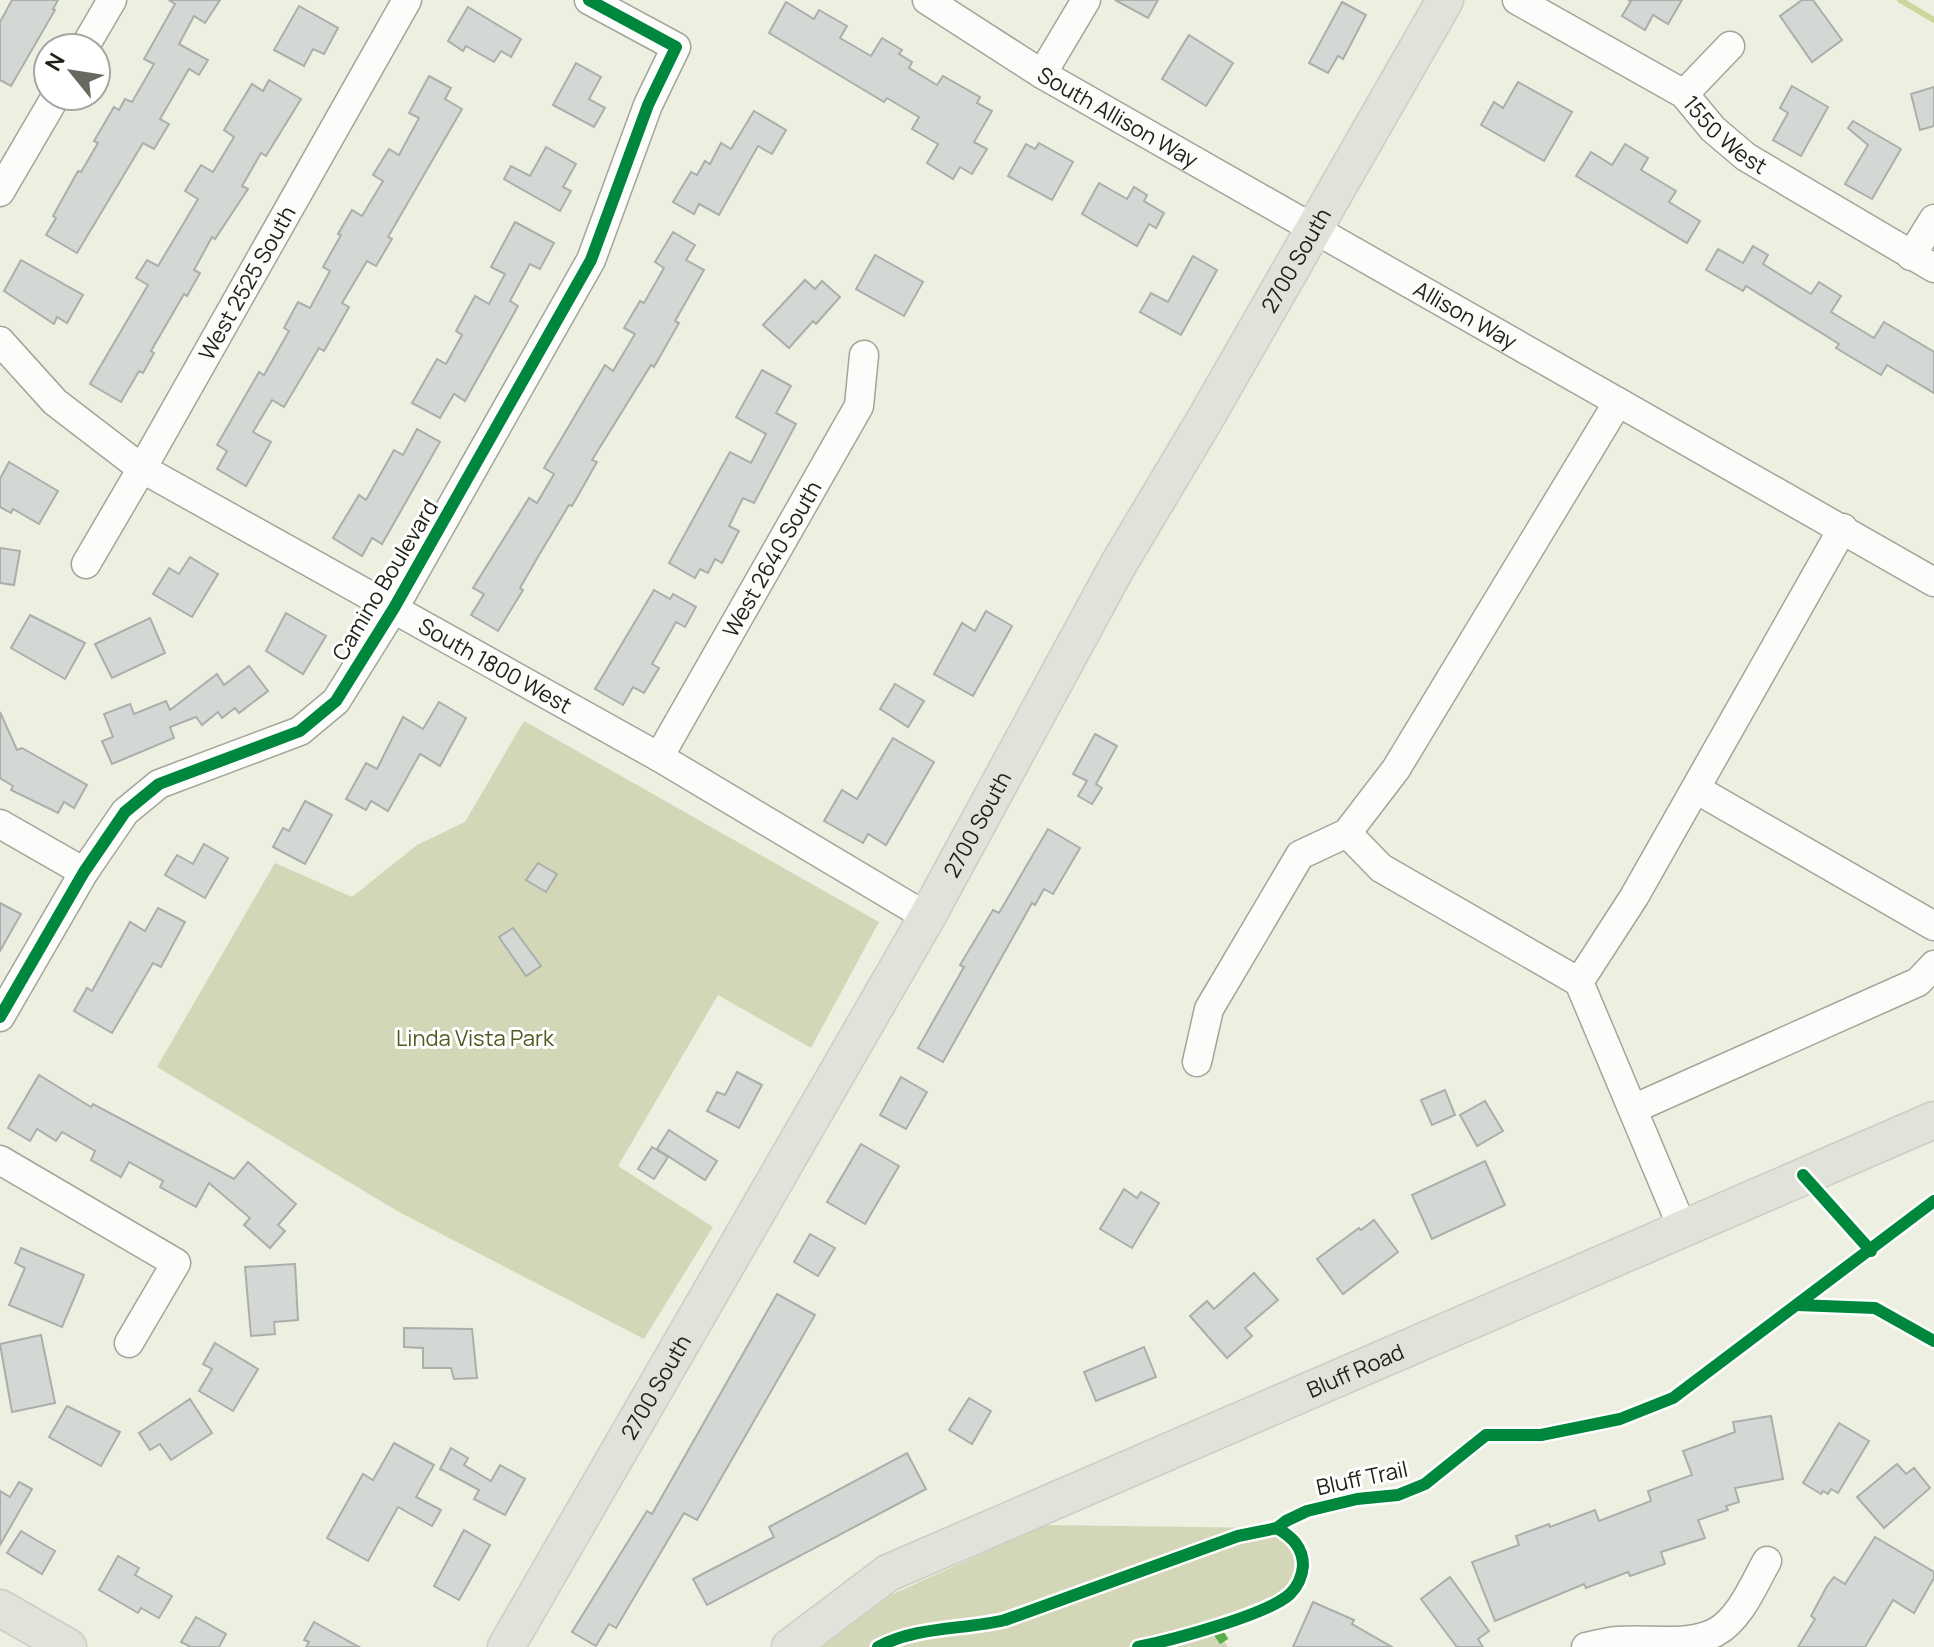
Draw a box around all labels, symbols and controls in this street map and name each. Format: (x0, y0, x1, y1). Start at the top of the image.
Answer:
north arrow (32, 32, 112, 112)
text: N (38, 48, 72, 76)
street label: South Allison Way (1032, 60, 1204, 175)
street label: 1550 West (1676, 89, 1773, 181)
street label: West 2525 South (191, 200, 303, 365)
street label: 2700 South (1254, 202, 1338, 318)
street label: Allison Way (1408, 274, 1523, 357)
street label: West 2640 South (715, 475, 828, 643)
street label: Camino Boulevard (325, 494, 445, 666)
street label: South 1800 West (413, 611, 577, 720)
street label: 2700 South (936, 766, 1018, 883)
park label: Linda Vista Park (396, 1023, 555, 1053)
street label: 2700 South (614, 1329, 698, 1445)
street label: Bluff Road (1302, 1336, 1408, 1405)
street label: Bluff Trail (1314, 1454, 1410, 1502)

